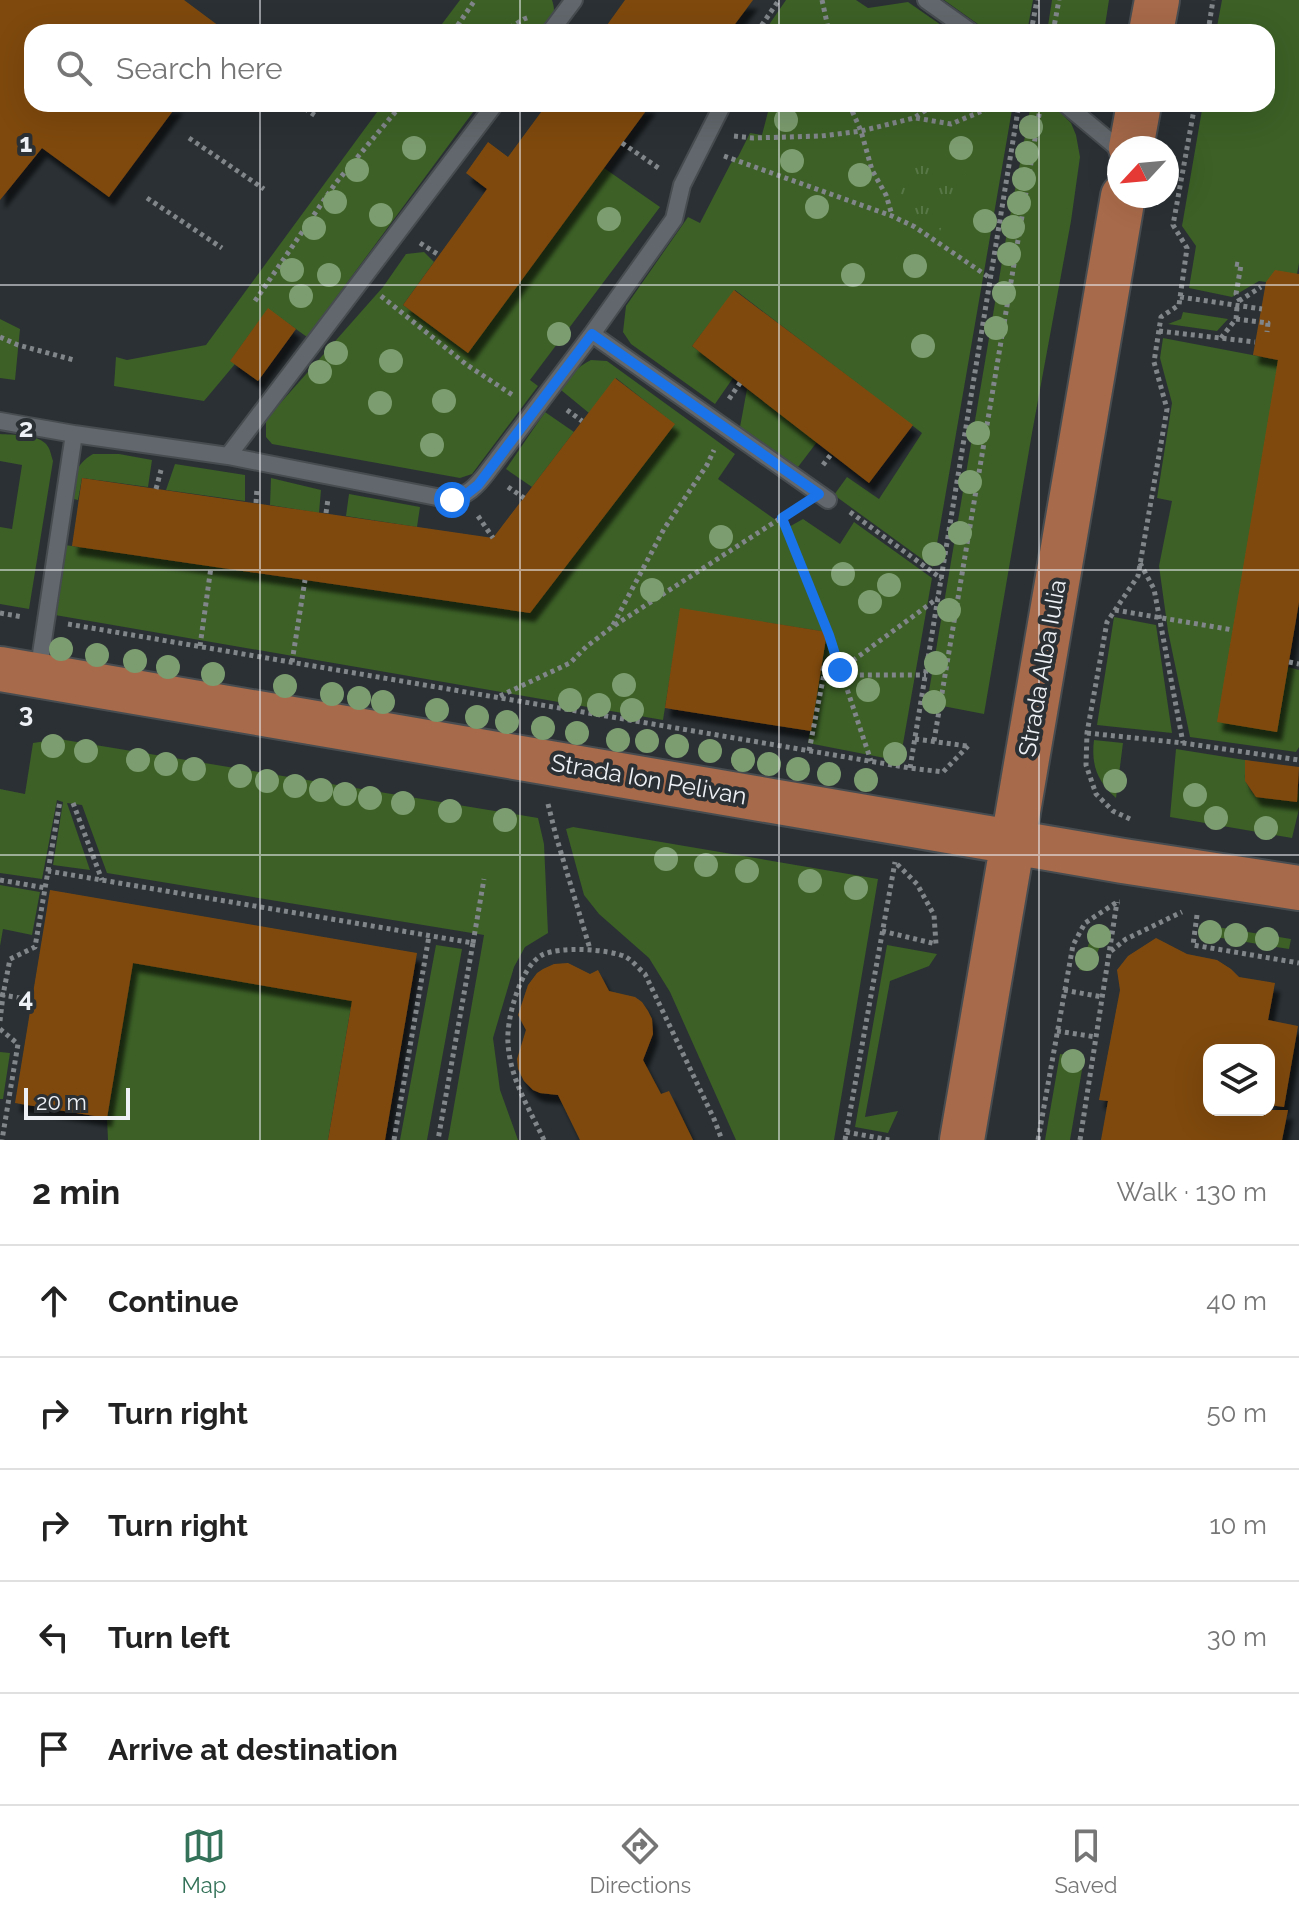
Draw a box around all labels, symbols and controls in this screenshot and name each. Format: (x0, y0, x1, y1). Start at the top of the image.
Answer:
search box (24, 24, 1275, 112)
icon: search (52, 46, 96, 90)
text: Search here (116, 51, 283, 86)
text: 1 (20, 128, 33, 158)
north arrow (1107, 136, 1179, 208)
text: 2 (19, 413, 33, 443)
route start (434, 482, 470, 518)
street label: Strada Alba Iulia (1012, 577, 1072, 759)
route end (822, 652, 858, 688)
text: 3 (19, 698, 33, 728)
street label: Strada Ion Pelivan (549, 748, 749, 810)
text: 4 (19, 983, 33, 1013)
map controls (1203, 1044, 1275, 1116)
button: layers (1203, 1044, 1275, 1116)
scale bar (24, 1084, 130, 1120)
text: 20 m (36, 1089, 87, 1115)
text: 2 min (32, 1172, 120, 1212)
text: Walk · 130 m (1117, 1177, 1267, 1207)
icon: ahead (32, 1279, 76, 1323)
text: Continue (108, 1284, 239, 1319)
text: 40 m (1206, 1286, 1267, 1316)
icon: right (32, 1391, 76, 1435)
text: Turn right (108, 1396, 248, 1431)
text: 50 m (1206, 1398, 1267, 1428)
icon: right (32, 1503, 76, 1547)
text: Turn right (108, 1508, 248, 1543)
text: 10 m (1209, 1510, 1267, 1540)
icon: left (32, 1615, 76, 1659)
text: Turn left (108, 1620, 230, 1655)
text: 30 m (1207, 1622, 1267, 1652)
icon: arrive (32, 1727, 76, 1771)
text: Arrive at destination (108, 1732, 398, 1767)
tab: Map (182, 1824, 226, 1898)
tab: Directions (590, 1824, 691, 1898)
tab: Saved (1054, 1824, 1117, 1898)

